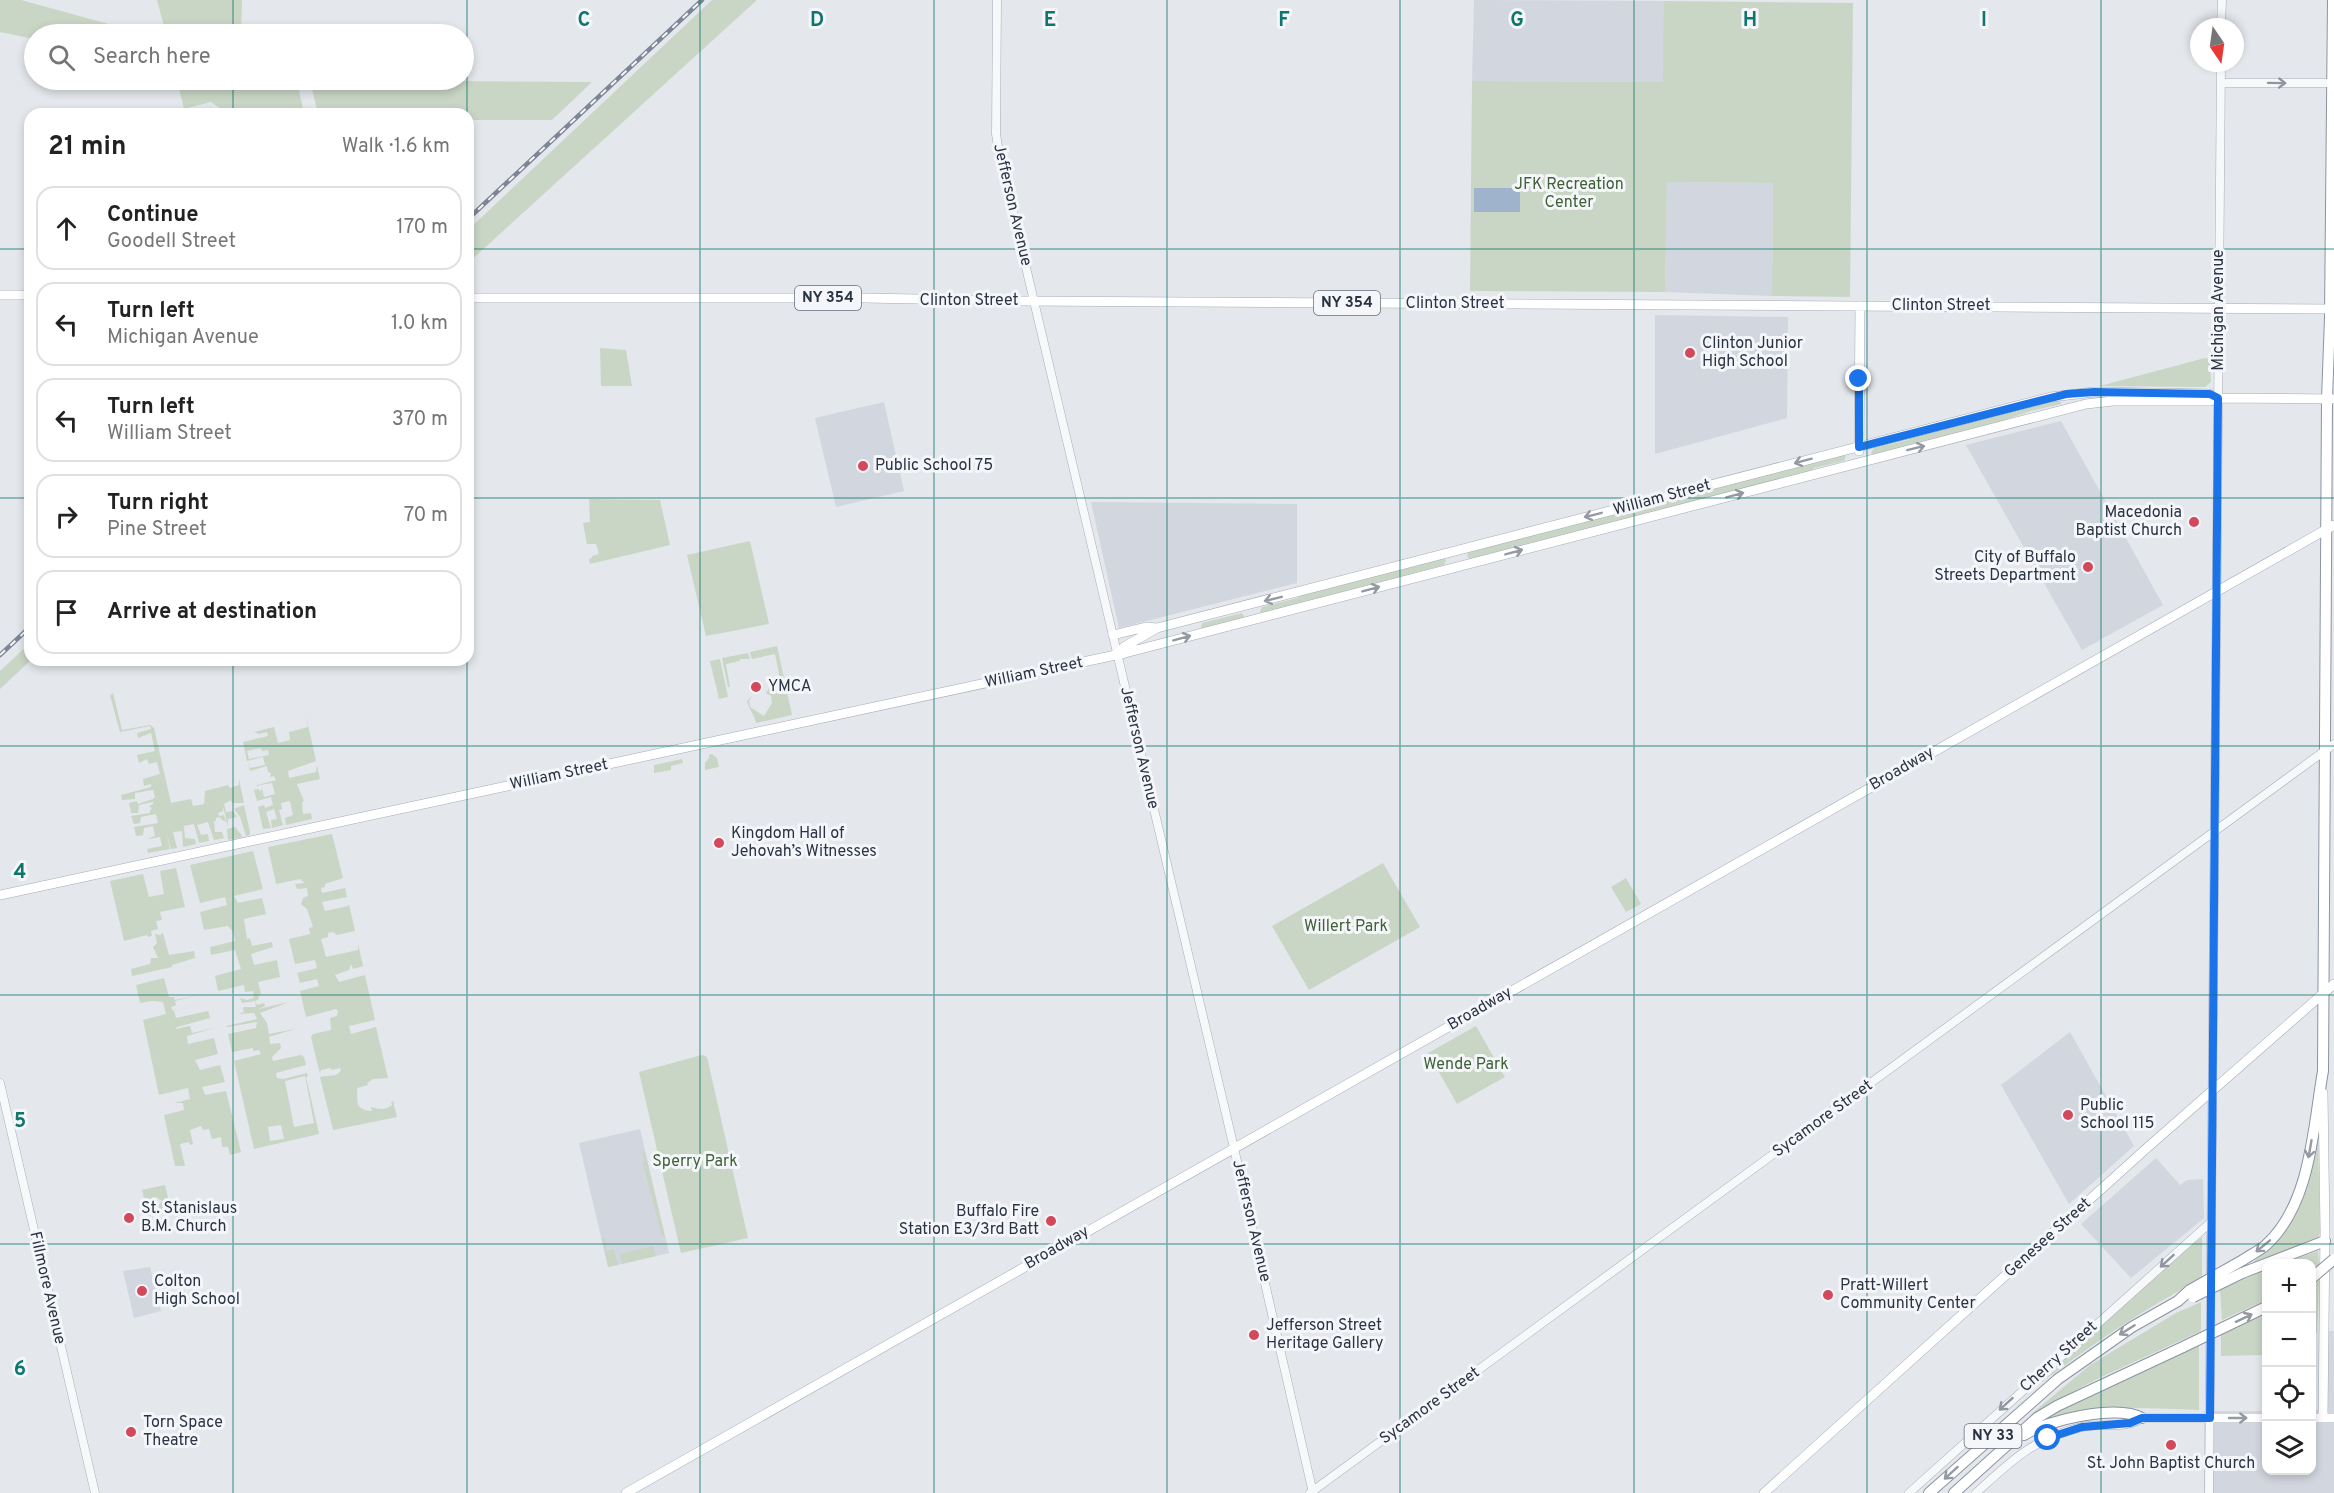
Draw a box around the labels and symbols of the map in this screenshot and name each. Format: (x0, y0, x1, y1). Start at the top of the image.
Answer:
text: C (578, 8, 590, 34)
text: D (810, 8, 824, 34)
text: E (1044, 8, 1056, 34)
text: F (1278, 8, 1290, 34)
text: G (1510, 8, 1524, 34)
text: H (1743, 8, 1757, 34)
text: I (1981, 8, 1987, 34)
north arrow (2190, 18, 2244, 72)
one-way arrow (2266, 77, 2286, 89)
street label: Jefferson Avenue (988, 142, 1036, 268)
park label: JFK Recreation Center (1514, 175, 1624, 213)
street label: Michigan Avenue (2209, 249, 2229, 371)
road number: NY 354 (795, 286, 861, 310)
street label: Clinton Street (920, 291, 1018, 311)
road number: NY 354 (1314, 291, 1380, 315)
street label: Clinton Street (1406, 294, 1504, 314)
street label: Clinton Street (1892, 296, 1990, 316)
place label: Clinton Junior High School (1702, 334, 1803, 372)
marker: Clinton Junior High School (1683, 346, 1697, 360)
route end (1845, 365, 1871, 391)
one-way arrow (1906, 441, 1925, 453)
place label: Public School 75 (875, 456, 993, 476)
one-way arrow (1793, 456, 1812, 468)
marker: Public School 75 (856, 459, 870, 473)
street label: William Street (1611, 475, 1713, 521)
one-way arrow (1726, 488, 1745, 500)
place label: Macedonia Baptist Church (2076, 503, 2182, 541)
one-way arrow (1584, 510, 1603, 522)
marker: Macedonia Baptist Church (2187, 515, 2201, 529)
one-way arrow (1504, 546, 1523, 558)
place label: City of Buffalo Streets Department (1934, 548, 2076, 586)
marker: City of Buffalo Streets Department (2081, 560, 2095, 574)
one-way arrow (1361, 583, 1380, 595)
one-way arrow (1264, 593, 1283, 605)
one-way arrow (1172, 632, 1191, 644)
street label: William Street (983, 653, 1085, 693)
place label: YMCA (768, 677, 812, 697)
marker: YMCA (749, 680, 763, 694)
street label: Jefferson Avenue (1115, 685, 1163, 811)
street label: Broadway (1866, 743, 1938, 795)
street label: William Street (508, 755, 610, 795)
place label: Kingdom Hall of Jehovah’s Witnesses (731, 824, 877, 862)
marker: Kingdom Hall of Jehovah’s Witnesses (712, 836, 726, 850)
text: 4 (14, 860, 26, 886)
park label: Willert Park (1304, 917, 1388, 937)
street label: Broadway (1444, 983, 1516, 1035)
park label: Wende Park (1423, 1055, 1509, 1075)
street label: Sycamore Street (1769, 1076, 1877, 1162)
place label: Public School 115 (2080, 1096, 2154, 1134)
marker: Public School 115 (2061, 1108, 2075, 1122)
text: 5 (14, 1109, 26, 1135)
one-way arrow (2304, 1138, 2315, 1158)
park label: Sperry Park (652, 1152, 738, 1172)
street label: Jefferson Avenue (1227, 1158, 1275, 1284)
street label: Genesee Street (2000, 1194, 2096, 1282)
place label: St. Stanislaus B.M. Church (141, 1199, 237, 1237)
place label: Buffalo Fire Station E3/3rd Batt (899, 1202, 1039, 1240)
marker: St. Stanislaus B.M. Church (122, 1211, 136, 1225)
marker: Buffalo Fire Station E3/3rd Batt (1044, 1214, 1058, 1228)
street label: Broadway (1021, 1222, 1093, 1274)
street label: Fillmore Avenue (24, 1230, 70, 1346)
one-way arrow (2255, 1239, 2271, 1252)
one-way arrow (2160, 1254, 2175, 1268)
place label: Colton High School (154, 1272, 240, 1310)
place label: Pratt-Willert Community Center (1840, 1276, 1976, 1314)
marker: Colton High School (135, 1284, 149, 1298)
marker: Pratt-Willert Community Center (1821, 1288, 1835, 1302)
one-way arrow (2234, 1311, 2252, 1323)
place label: Jefferson Street Heritage Gallery (1266, 1316, 1383, 1354)
street label: Cherry Street (2016, 1317, 2102, 1397)
one-way arrow (2119, 1324, 2136, 1336)
marker: Jefferson Street Heritage Gallery (1247, 1328, 1261, 1342)
text: 6 (14, 1357, 26, 1383)
street label: Sycamore Street (1376, 1363, 1484, 1449)
one-way arrow (1998, 1397, 2013, 1411)
one-way arrow (2228, 1412, 2248, 1424)
place label: Torn Space Theatre (143, 1413, 223, 1451)
road number: NY 33 (1964, 1424, 2022, 1448)
route start (2034, 1424, 2060, 1450)
marker: Torn Space Theatre (124, 1425, 138, 1439)
marker: St. John Baptist Church (2164, 1438, 2178, 1452)
place label: St. John Baptist Church (2087, 1454, 2255, 1474)
one-way arrow (1944, 1466, 1959, 1480)

